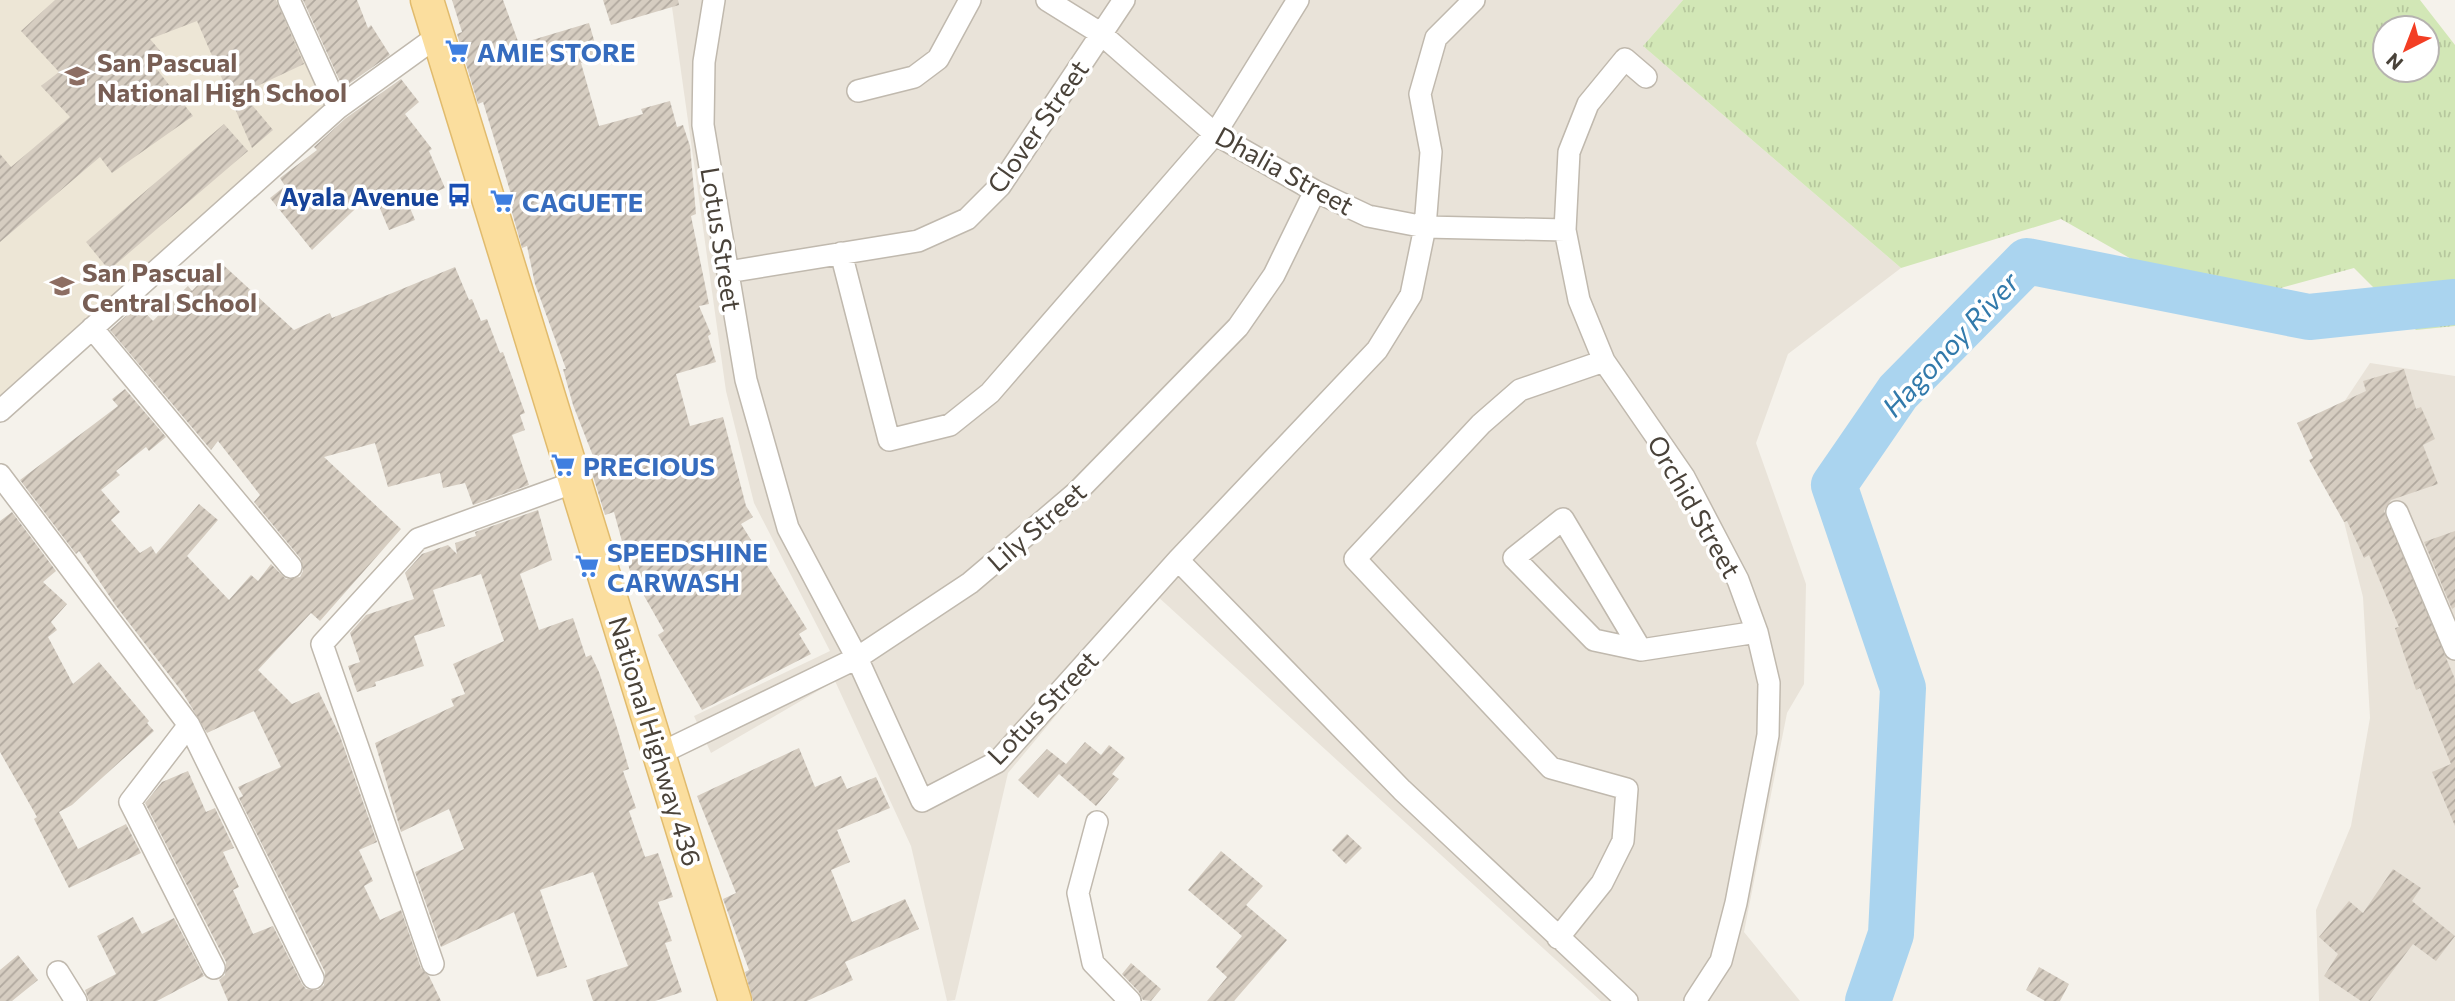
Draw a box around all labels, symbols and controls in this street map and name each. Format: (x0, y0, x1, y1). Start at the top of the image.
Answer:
north arrow (2371, 14, 2441, 84)
place label: AMIE STORE (477, 36, 635, 67)
supermarket icon: AMIE STORE (443, 37, 471, 65)
place label: San Pascual National High School (97, 46, 347, 107)
text: N (2381, 49, 2407, 75)
street label: Clover Street (980, 54, 1094, 198)
school or university icon: San Pascual National High School (63, 62, 91, 90)
street label: Dhalia Street (1211, 119, 1359, 221)
street label: Lotus Street (695, 165, 749, 313)
place label: Ayala Avenue (280, 180, 439, 211)
bus stop icon: Ayala Avenue (445, 181, 473, 209)
place label: CAGUETE (522, 186, 643, 217)
supermarket icon: CAGUETE (488, 187, 516, 215)
place label: San Pascual Central School (82, 256, 257, 317)
water label: Hagonoy River (1875, 264, 2026, 423)
school or university icon: San Pascual Central School (48, 272, 76, 300)
street label: Orchid Street (1642, 429, 1748, 583)
place label: PRECIOUS (583, 450, 715, 481)
supermarket icon: PRECIOUS (549, 451, 577, 479)
street label: Lily Street (981, 475, 1091, 577)
place label: SPEEDSHINE CARWASH (607, 536, 768, 597)
supermarket icon: SPEEDSHINE CARWASH (573, 552, 601, 580)
street label: National Highway 436 (603, 612, 709, 870)
street label: Lotus Street (980, 644, 1104, 770)

